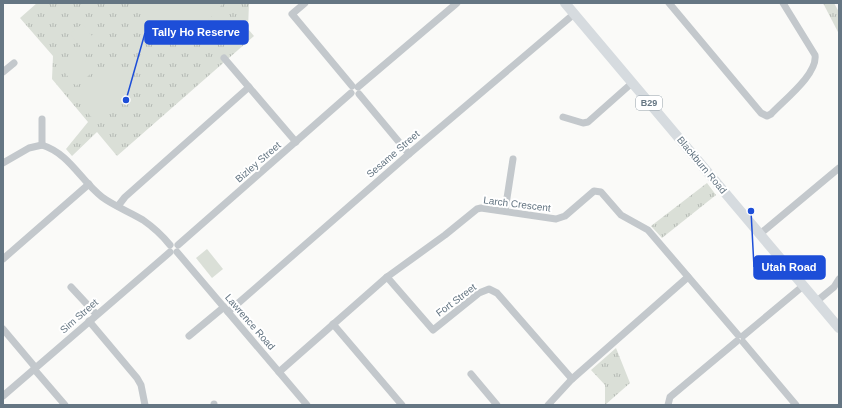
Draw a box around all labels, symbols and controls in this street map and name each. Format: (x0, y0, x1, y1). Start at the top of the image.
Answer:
callout: Tally Ho Reserve (145, 21, 248, 44)
text: Tally Ho Reserve (152, 26, 240, 38)
road number: B29 (636, 96, 662, 110)
street label: Sesame Street (364, 128, 422, 180)
street label: Blackburn Road (675, 134, 729, 196)
street label: Bizley Street (233, 139, 283, 185)
street label: Larch Crescent (483, 194, 552, 214)
callout: Utah Road (754, 256, 825, 279)
text: Utah Road (762, 261, 817, 273)
street label: Fort Street (434, 281, 478, 319)
street label: Lawrence Road (223, 292, 277, 352)
street label: Sim Street (58, 296, 100, 335)

